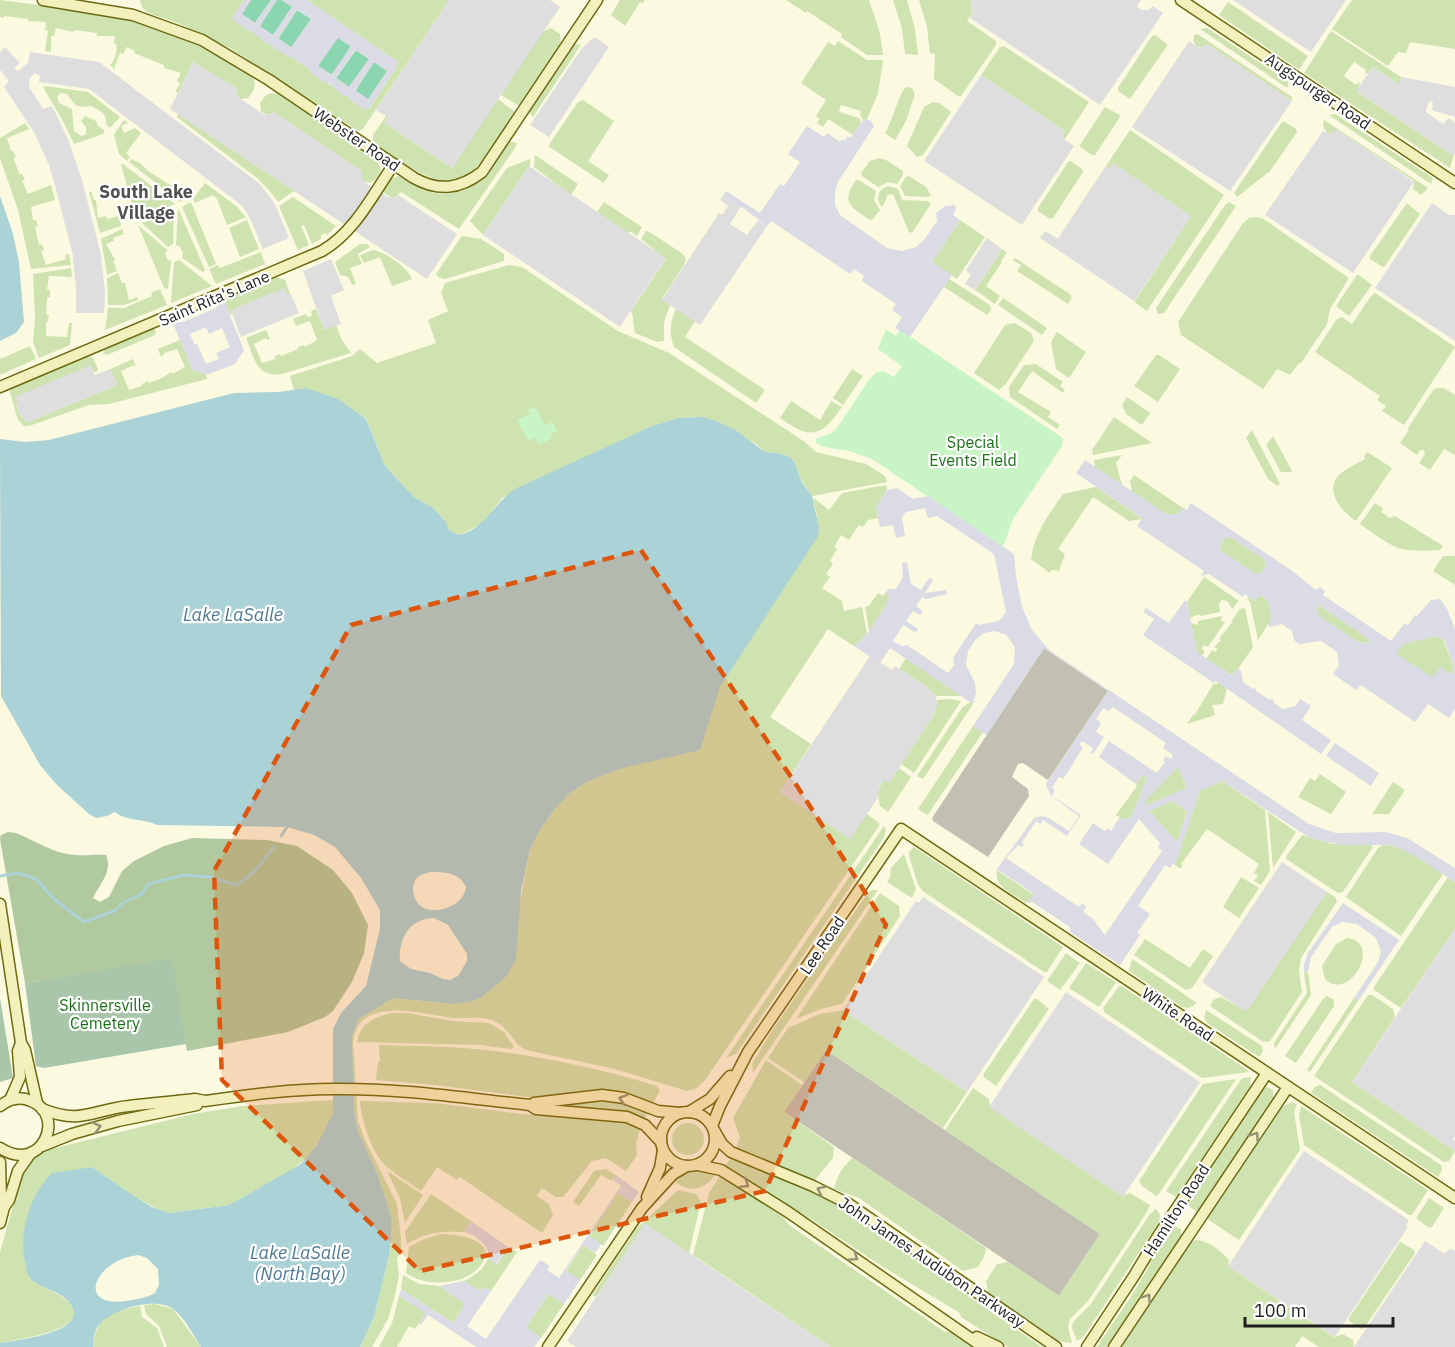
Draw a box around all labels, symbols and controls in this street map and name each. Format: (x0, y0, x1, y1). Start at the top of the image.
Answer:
street label: Augspurger Road (1261, 48, 1375, 134)
street label: Webster Road (310, 103, 404, 175)
district label: South Lake Village (99, 180, 193, 224)
street label: Saint Rita's Lane (156, 266, 273, 330)
park label: Special Events Field (929, 432, 1017, 470)
water label: Lake LaSalle (183, 603, 283, 626)
street label: Lee Road (795, 912, 849, 978)
street label: White Road (1138, 983, 1218, 1045)
park label: Skinnersville Cemetery (59, 995, 151, 1033)
one-way arrow (619, 1094, 629, 1106)
one-way arrow (91, 1122, 102, 1134)
one-way arrow (1248, 1132, 1259, 1143)
street label: Hamilton Road (1139, 1160, 1213, 1260)
one-way arrow (739, 1177, 749, 1189)
one-way arrow (816, 1185, 827, 1197)
street label: John James Audubon Parkway (835, 1192, 1029, 1332)
water label: Lake LaSalle (North Bay) (250, 1241, 350, 1285)
one-way arrow (847, 1250, 858, 1261)
scale bar (1245, 1290, 1394, 1328)
one-way arrow (1140, 1294, 1151, 1305)
text: 100 m (1254, 1299, 1306, 1322)

